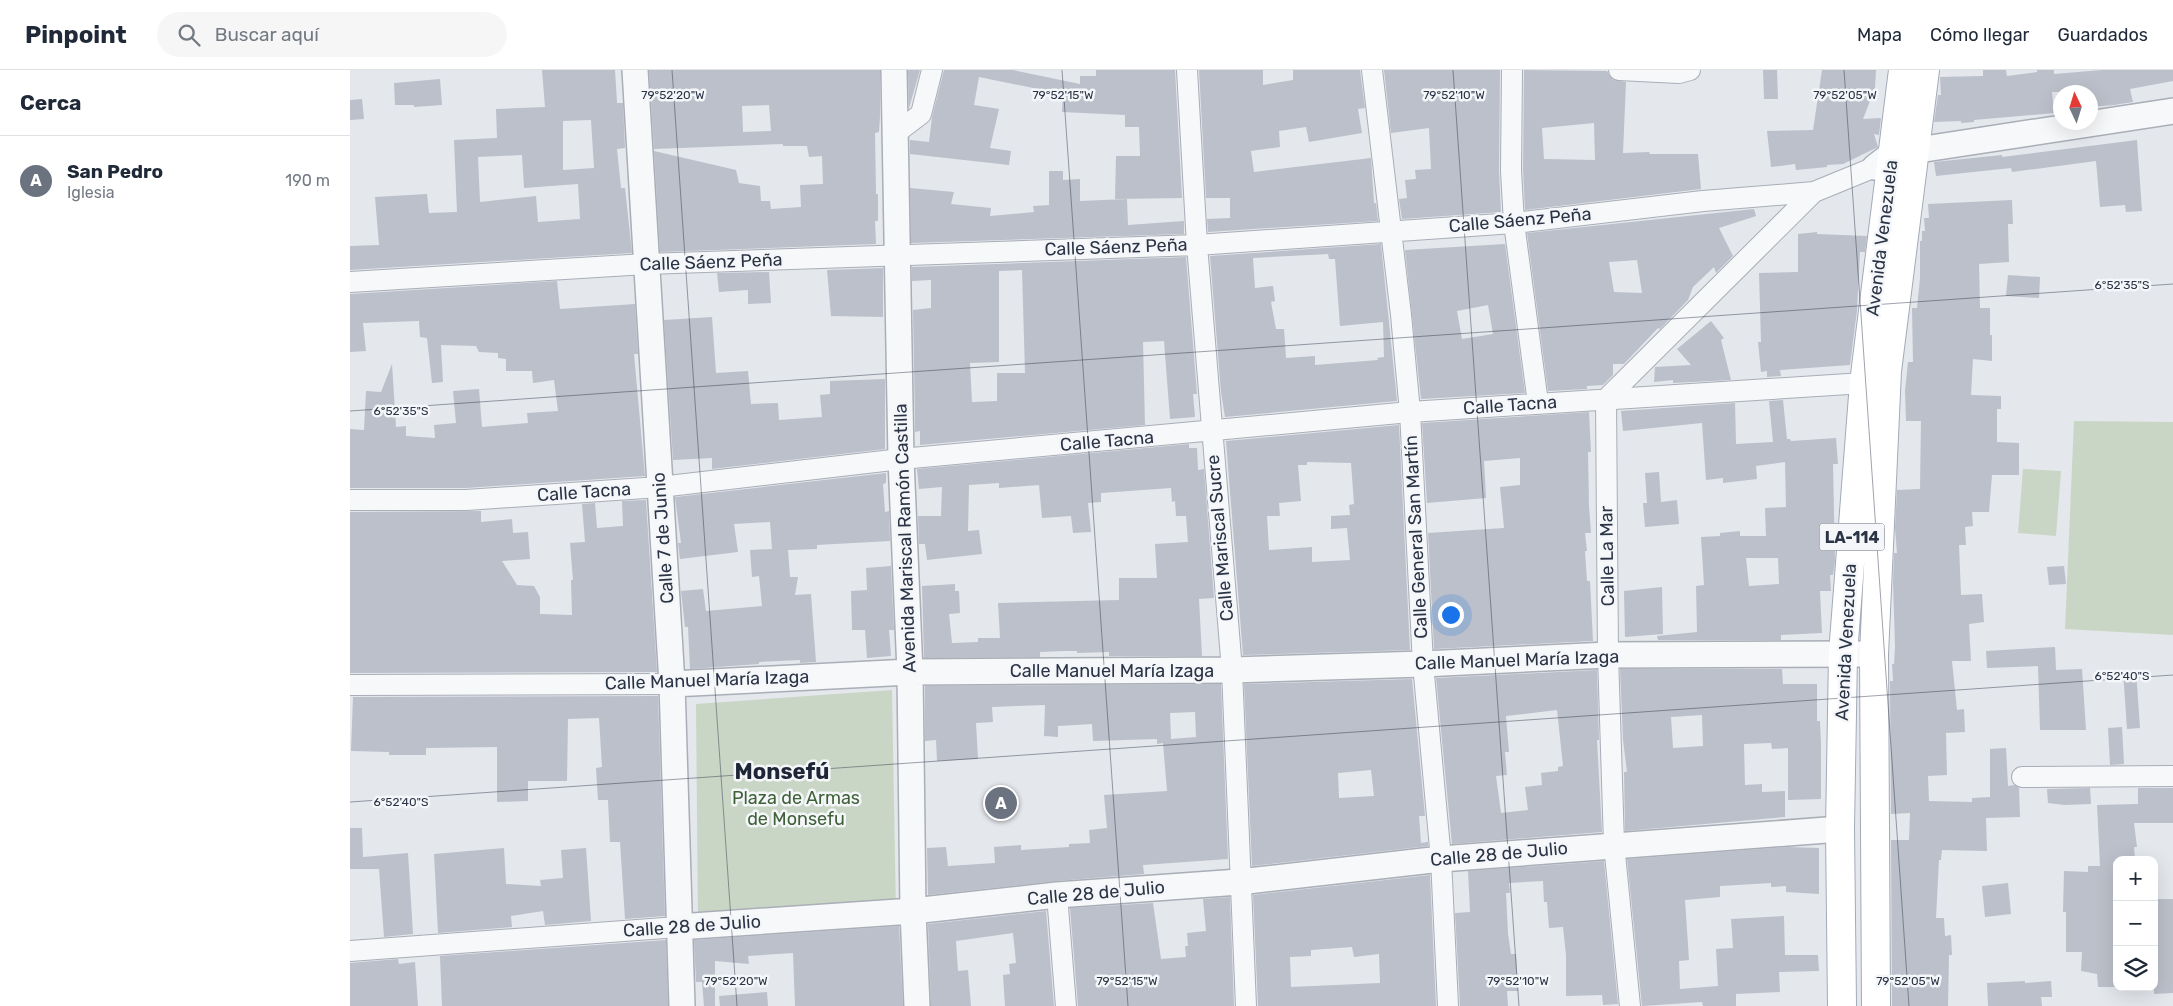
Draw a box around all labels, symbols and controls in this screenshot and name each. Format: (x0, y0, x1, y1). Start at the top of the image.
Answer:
search box (157, 12, 507, 57)
text: Pinpoint (25, 21, 127, 49)
icon: search (175, 21, 203, 49)
text: Buscar aquí (215, 23, 319, 46)
text: Mapa (1857, 24, 1902, 46)
text: Cómo llegar (1930, 24, 2029, 46)
text: Guardados (2057, 24, 2148, 46)
north arrow (2053, 85, 2098, 130)
text: 79°52'20"W (641, 88, 705, 102)
text: 79°52'15"W (1032, 88, 1094, 102)
text: 79°52'10"W (1423, 88, 1485, 102)
text: 79°52'05"W (1813, 88, 1877, 102)
text: Cerca (20, 90, 81, 115)
street label: Avenida Venezuela (1861, 159, 1903, 317)
text: San Pedro (67, 160, 163, 183)
text: A (30, 171, 42, 190)
text: 190 m (285, 171, 330, 190)
text: Iglesia (67, 183, 115, 202)
street label: Calle Sáenz Peña (1448, 203, 1592, 237)
street label: Calle Sáenz Peña (1044, 234, 1188, 260)
street label: Calle Sáenz Peña (639, 249, 783, 275)
text: 6°52'35"S (2095, 278, 2149, 292)
street label: Calle Tacna (1462, 391, 1558, 419)
street label: Avenida Mariscal Ramón Castilla (889, 403, 921, 673)
text: 6°52'35"S (374, 404, 428, 418)
street label: Calle Tacna (1059, 426, 1155, 456)
street label: Calle General San Martín (1400, 435, 1432, 639)
street label: Calle Mariscal Sucre (1202, 454, 1238, 622)
street label: Calle 7 de Junio (647, 472, 679, 604)
street label: Calle Tacna (536, 478, 632, 506)
street label: Calle La Mar (1595, 505, 1619, 607)
road number: LA-114 (1820, 524, 1884, 551)
street label: Avenida Venezuela (1831, 563, 1861, 721)
your location (1438, 602, 1464, 628)
street label: Calle Manuel María Izaga (1414, 645, 1620, 675)
street label: Calle Manuel María Izaga (1010, 660, 1214, 682)
street label: Calle Manuel María Izaga (604, 665, 810, 695)
text: 6°52'40"S (2094, 669, 2150, 683)
district label: Monsefú (735, 758, 829, 785)
pin: A (985, 784, 1017, 822)
park label: Plaza de Armas de Monsefu (732, 787, 860, 830)
text: 6°52'40"S (373, 795, 429, 809)
street label: Calle 28 de Julio (1429, 837, 1569, 871)
map controls (2113, 856, 2158, 991)
button: + (2113, 856, 2158, 901)
street label: Calle 28 de Julio (1026, 876, 1166, 910)
button: − (2113, 901, 2158, 946)
street label: Calle 28 de Julio (622, 910, 762, 942)
button: layers (2113, 946, 2158, 991)
text: 79°52'20"W (704, 974, 768, 988)
text: 79°52'15"W (1096, 974, 1158, 988)
text: 79°52'10"W (1487, 974, 1549, 988)
text: 79°52'05"W (1876, 974, 1940, 988)

